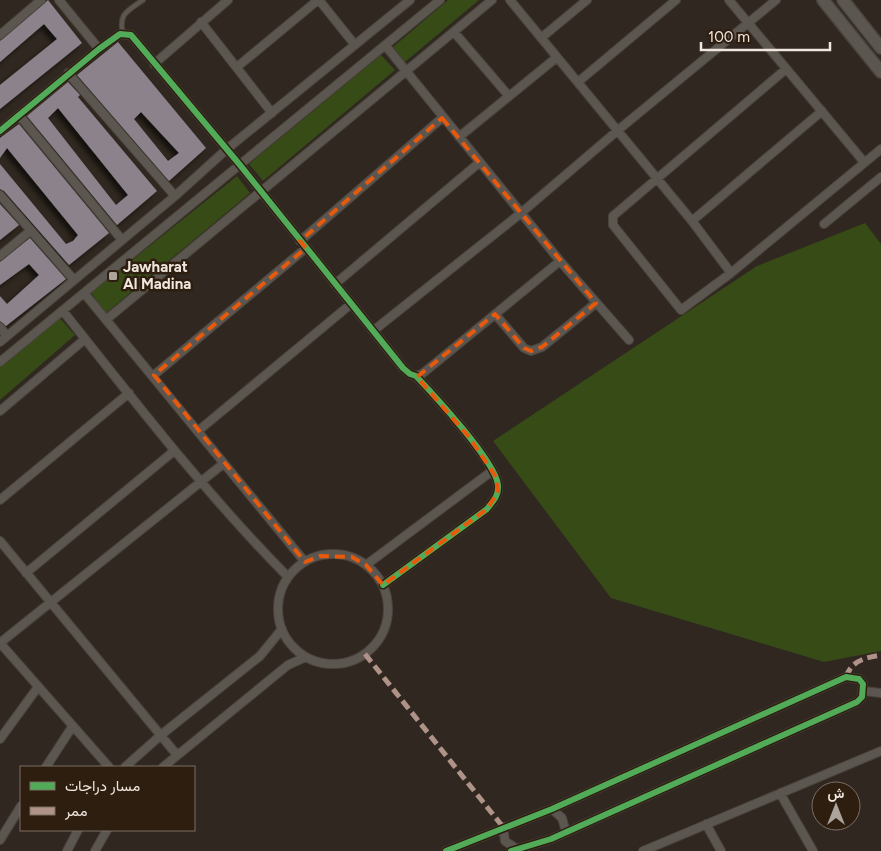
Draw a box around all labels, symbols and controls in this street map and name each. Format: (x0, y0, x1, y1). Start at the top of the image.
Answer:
scale bar (701, 20, 830, 52)
text: 100 m (708, 28, 750, 46)
place label: Jawharat Al Madina (123, 258, 191, 293)
marker: Jawharat Al Madina (107, 270, 119, 282)
legend (20, 766, 195, 831)
text: مسار دراجات (65, 777, 140, 795)
north arrow (811, 781, 861, 831)
text: ش (828, 785, 845, 802)
text: ممر (64, 802, 87, 820)

